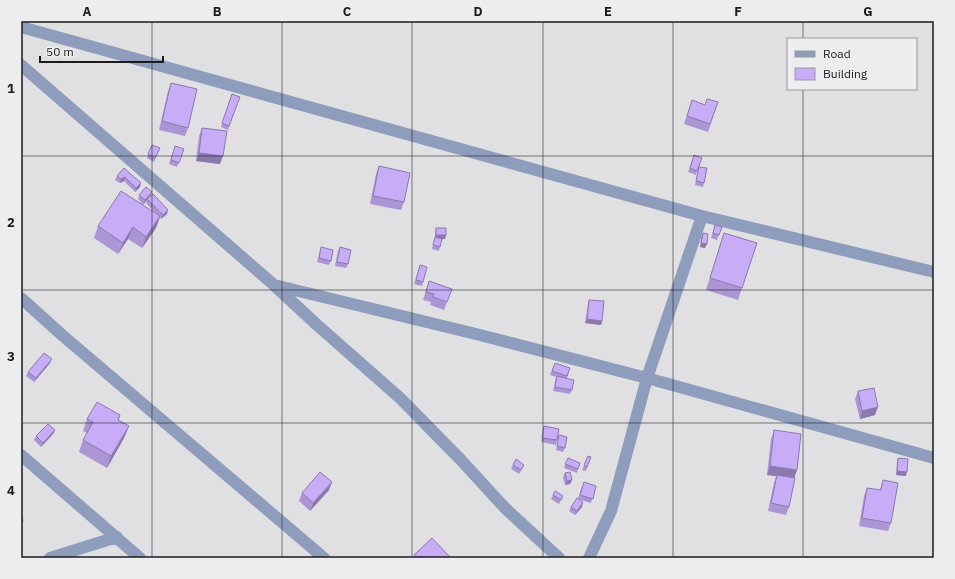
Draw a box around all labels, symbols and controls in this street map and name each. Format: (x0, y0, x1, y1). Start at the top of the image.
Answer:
text: A (83, 3, 92, 20)
text: B (213, 3, 222, 20)
text: C (343, 3, 352, 20)
text: D (473, 3, 483, 20)
text: E (604, 3, 612, 20)
text: F (734, 3, 742, 20)
text: G (863, 3, 873, 20)
scale bar (40, 38, 163, 64)
legend (787, 38, 917, 90)
text: 50 m (46, 44, 74, 59)
text: Road (823, 46, 851, 61)
text: Building (823, 66, 868, 81)
text: 1 (7, 80, 15, 97)
text: 2 (7, 214, 15, 231)
text: 3 (7, 348, 15, 365)
text: 4 (7, 482, 15, 499)

